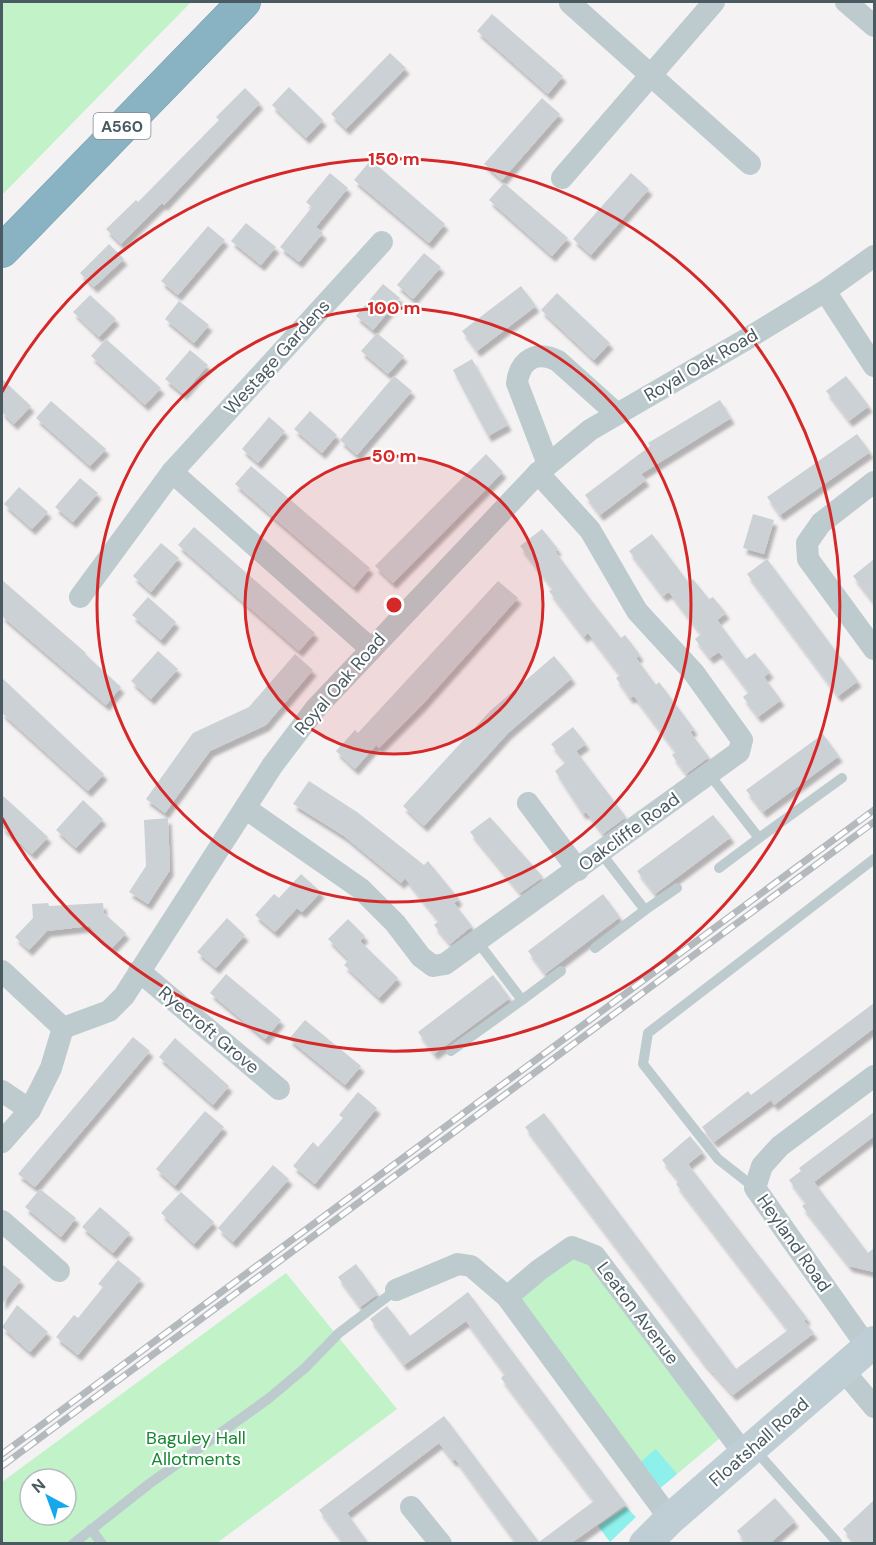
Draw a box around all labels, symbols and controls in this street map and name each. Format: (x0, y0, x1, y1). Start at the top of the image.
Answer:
road number: A560 (94, 113, 150, 139)
text: 150 m (368, 147, 420, 171)
street label: Westage Gardens (219, 294, 335, 420)
text: 100 m (367, 296, 421, 320)
street label: Royal Oak Road (640, 323, 762, 407)
text: 50 m (371, 444, 417, 468)
centre of rings (384, 595, 404, 615)
street label: Royal Oak Road (289, 628, 391, 740)
street label: Oakcliffe Road (574, 787, 684, 877)
street label: Ryecroft Grove (153, 981, 265, 1079)
street label: Heyland Road (751, 1189, 837, 1297)
street label: Leaton Avenue (592, 1257, 684, 1369)
street label: Floatshall Road (704, 1392, 814, 1492)
park label: Baguley Hall Allotments (146, 1426, 246, 1471)
north arrow (18, 1467, 78, 1527)
text: N (27, 1474, 50, 1498)

